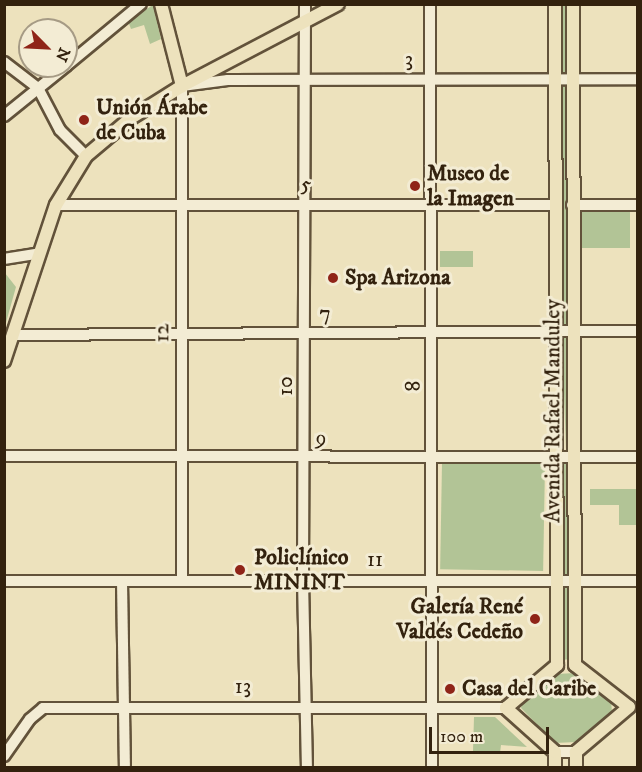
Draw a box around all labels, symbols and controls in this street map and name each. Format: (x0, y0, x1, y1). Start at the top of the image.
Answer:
north arrow (18, 18, 78, 78)
text: N (51, 44, 74, 65)
street label: 3 (405, 46, 413, 72)
place label: Unión Árabe de Cuba (96, 94, 208, 146)
marker: Unión Árabe de Cuba (77, 113, 91, 127)
place label: Museo de la Imagen (427, 160, 514, 212)
street label: 5 (301, 172, 311, 198)
marker: Museo de la Imagen (408, 179, 422, 193)
place label: Spa Arizona (345, 265, 451, 291)
marker: Spa Arizona (326, 271, 340, 285)
street label: Avenida Rafael Manduley (540, 299, 566, 523)
street label: 7 (319, 301, 331, 327)
street label: 12 (149, 324, 175, 342)
street label: 10 (273, 376, 299, 396)
street label: 8 (400, 380, 426, 392)
street label: 9 (316, 426, 326, 452)
place label: Policlínico MININT (254, 544, 348, 596)
street label: 11 (367, 547, 383, 573)
marker: Policlínico MININT (231, 561, 249, 579)
place label: Galería René Valdés Cedeño (396, 593, 523, 644)
marker: Galería René Valdés Cedeño (528, 612, 542, 626)
street label: 13 (235, 674, 251, 700)
place label: Casa del Caribe (462, 676, 596, 702)
marker: Casa del Caribe (443, 682, 457, 696)
scale bar (432, 715, 552, 753)
text: 100 m (440, 726, 483, 748)

